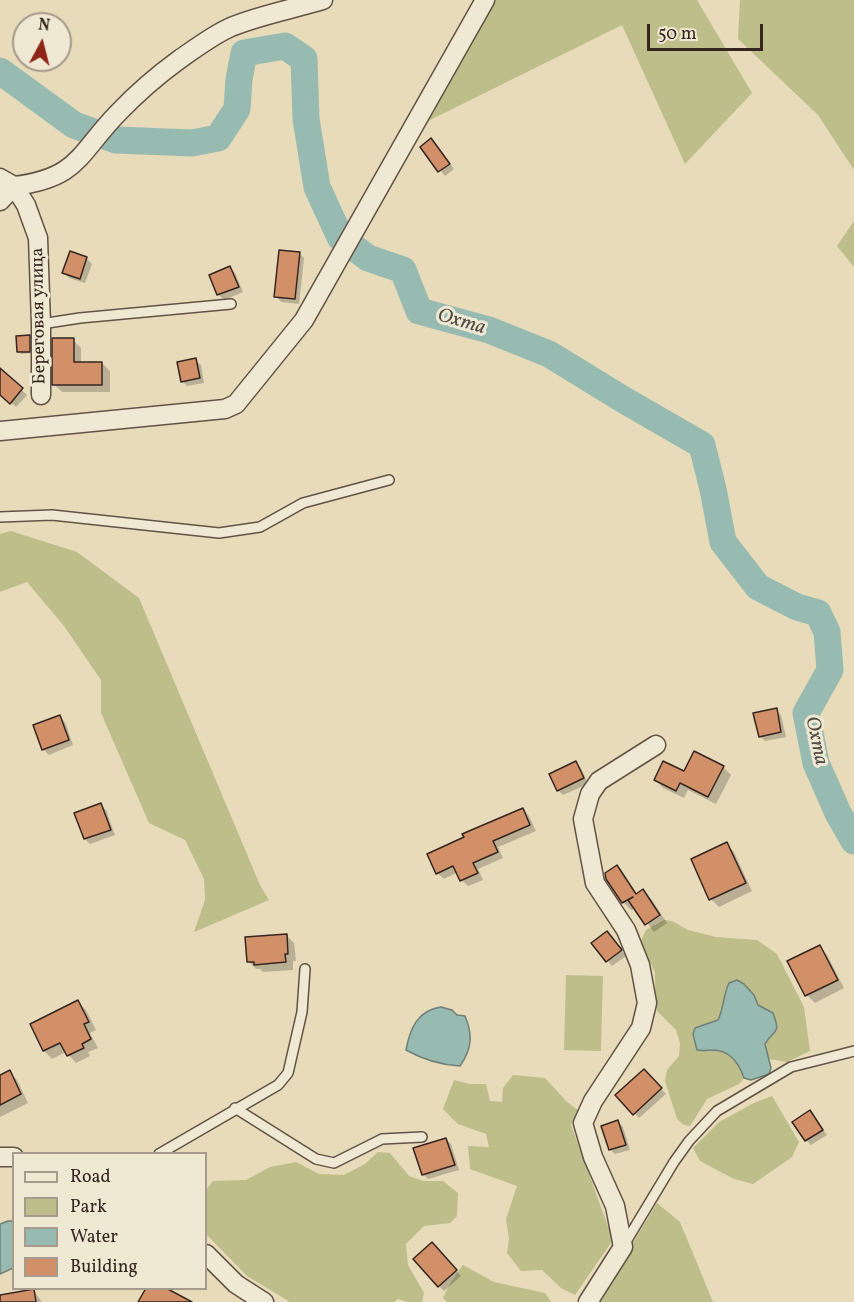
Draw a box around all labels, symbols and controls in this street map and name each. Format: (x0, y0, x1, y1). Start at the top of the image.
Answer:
north arrow (12, 12, 72, 72)
scale bar (650, 12, 766, 50)
text: N (37, 14, 51, 38)
text: 50 m (658, 22, 697, 47)
street label: Береговая улица (28, 247, 52, 385)
water label: Охта (434, 305, 488, 341)
water label: Охта (798, 715, 832, 767)
legend (12, 1152, 207, 1290)
text: Road (70, 1165, 111, 1190)
text: Park (70, 1195, 107, 1220)
text: Water (70, 1225, 118, 1250)
text: Building (70, 1255, 138, 1280)

